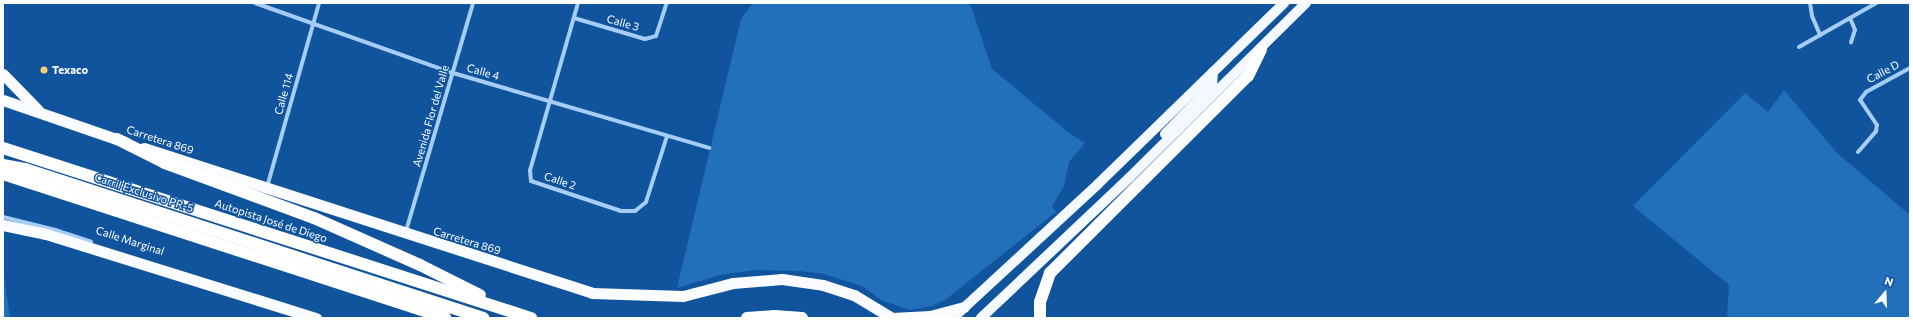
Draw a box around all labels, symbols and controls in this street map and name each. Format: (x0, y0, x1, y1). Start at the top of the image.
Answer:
street label: Calle 3 (605, 12, 641, 34)
street label: Calle D (1865, 58, 1901, 86)
street label: Calle 4 (465, 61, 501, 83)
place label: Texaco (52, 63, 88, 77)
street label: Avenida Flor del Valle (410, 64, 452, 168)
marker: Texaco (39, 65, 49, 75)
street label: Calle 114 (272, 72, 296, 116)
street label: Carretera 869 (125, 123, 195, 157)
street label: Calle 2 (542, 169, 578, 193)
street label: Carril Exclusivo PR-5 (93, 171, 195, 215)
street label: Autopista José de Diego (213, 197, 329, 245)
street label: Calle Marginal (94, 224, 166, 258)
street label: Carretera 869 (432, 224, 502, 258)
north arrow (1865, 273, 1905, 313)
text: N (1883, 274, 1895, 289)

